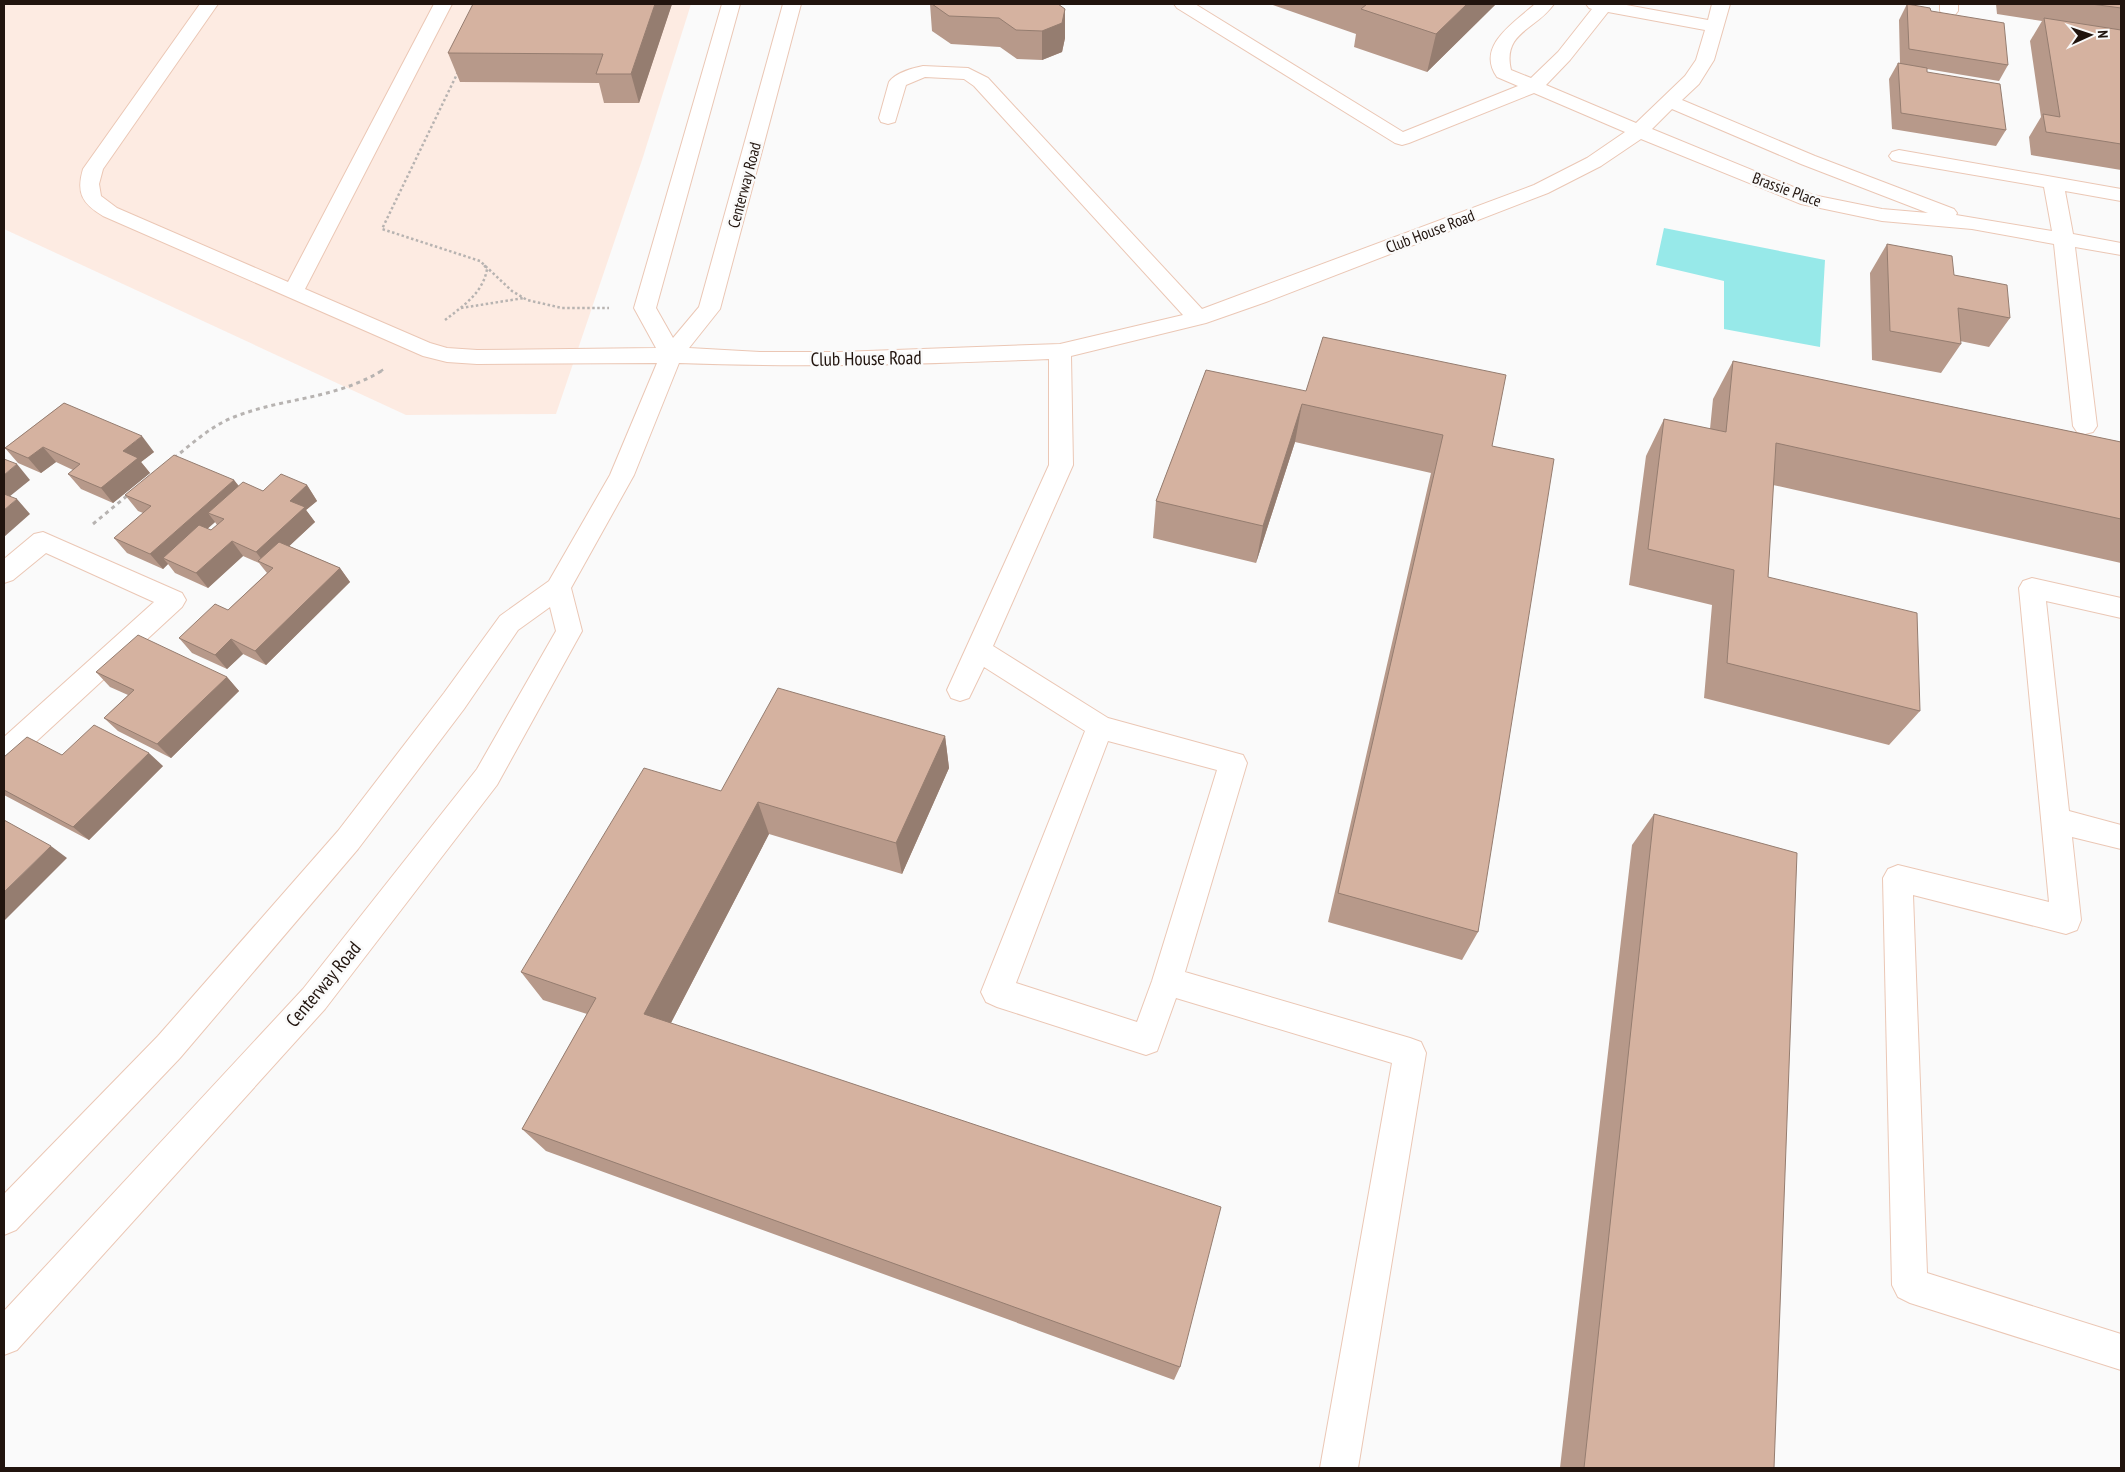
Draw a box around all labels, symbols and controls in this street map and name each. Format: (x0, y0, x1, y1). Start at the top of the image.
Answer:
north arrow (2065, 10, 2115, 60)
text: N (2094, 30, 2112, 39)
street label: Centerway Road (723, 140, 765, 230)
street label: Brassie Place (1750, 167, 1824, 211)
street label: Club House Road (1383, 205, 1477, 257)
street label: Club House Road (810, 345, 922, 371)
street label: Centerway Road (280, 936, 366, 1032)

